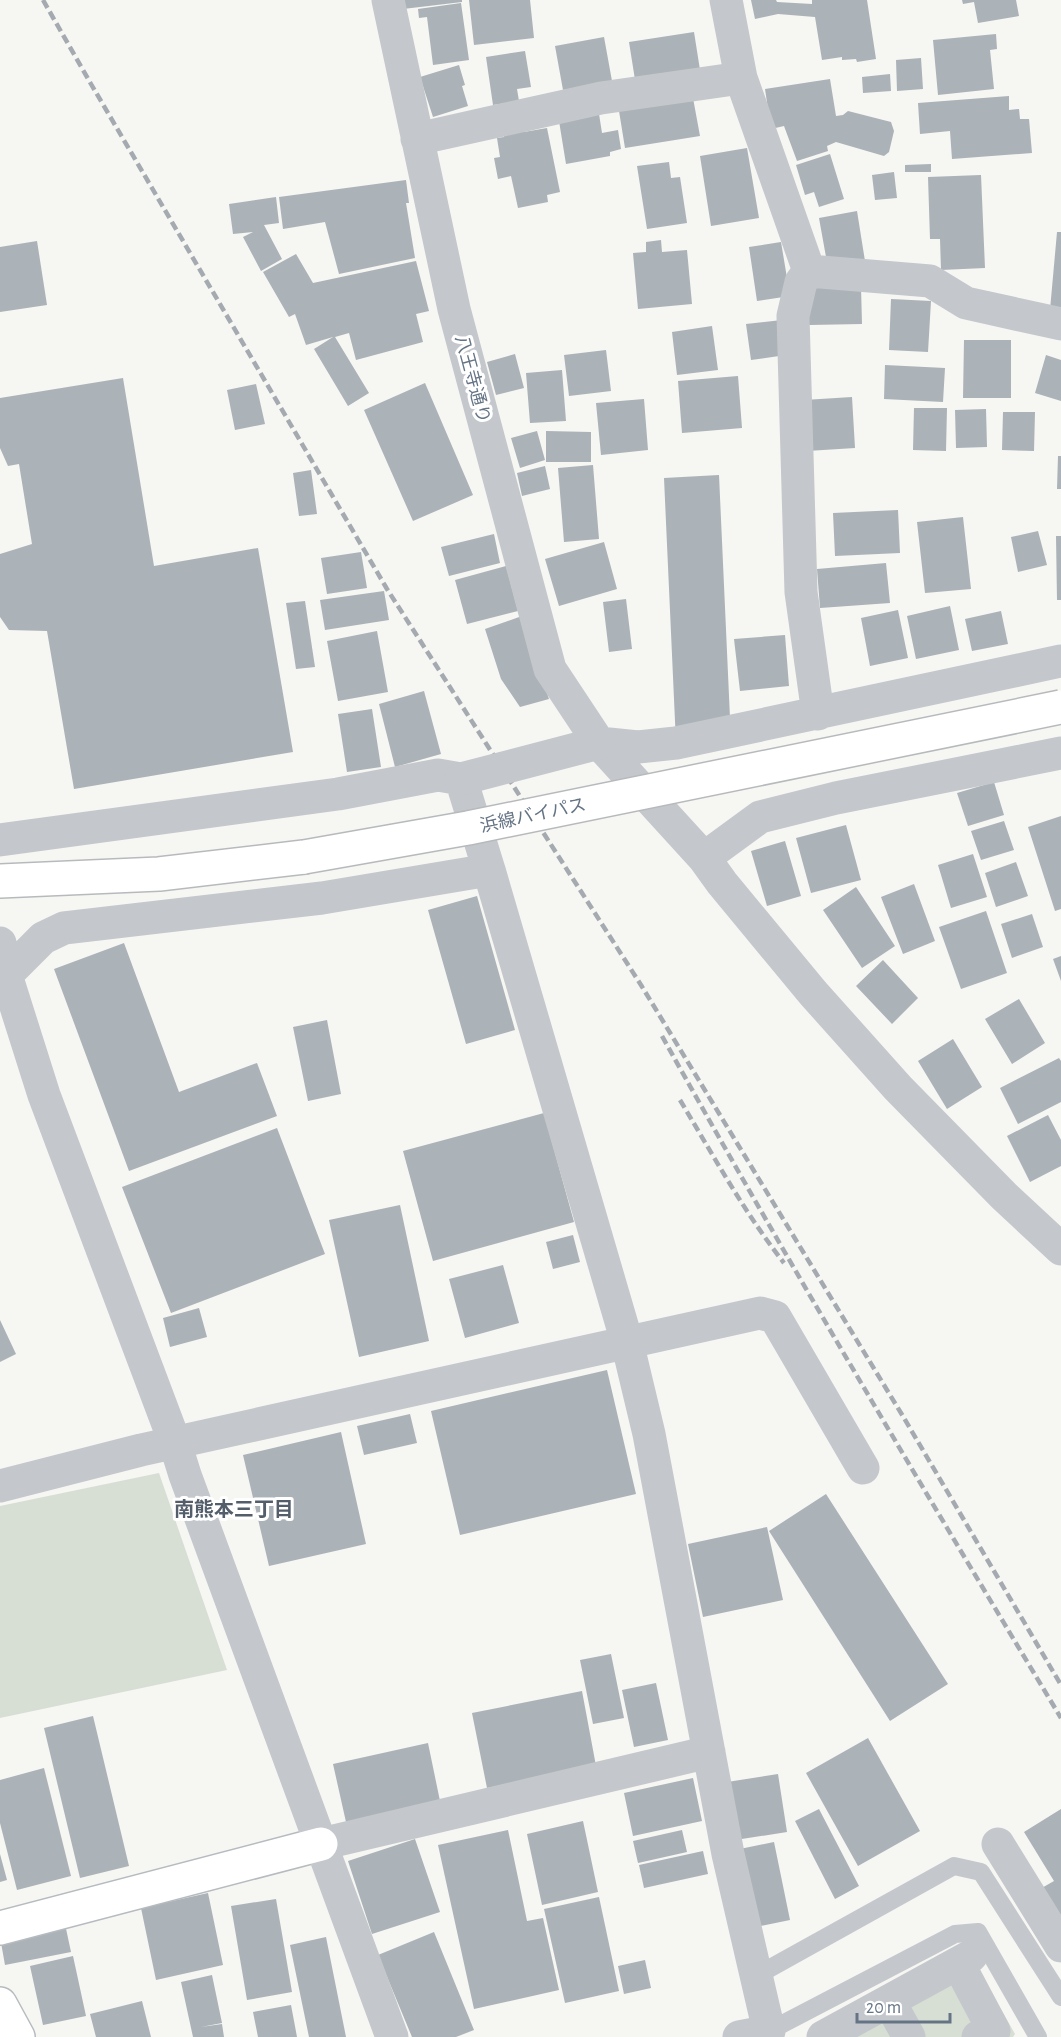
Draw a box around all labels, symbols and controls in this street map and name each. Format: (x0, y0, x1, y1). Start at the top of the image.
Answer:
street label: 八王寺通り (452, 333, 493, 425)
street label: 浜線バイパス (478, 794, 588, 836)
district label: 南熊本三丁目 (174, 1498, 294, 1520)
scale bar (857, 1986, 950, 2024)
text: 20 m (866, 1999, 901, 2017)

